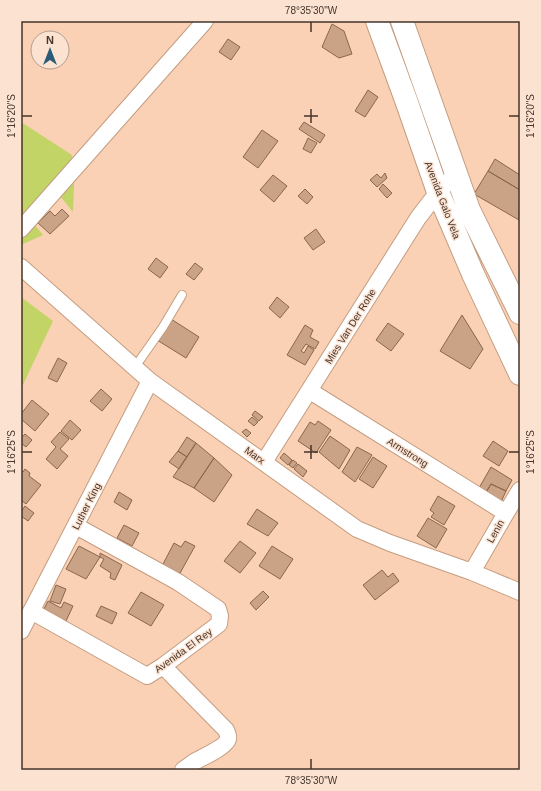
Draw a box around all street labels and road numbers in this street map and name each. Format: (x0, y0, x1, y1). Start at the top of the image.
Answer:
street label: Avenida Galo Vela (423, 160, 463, 241)
street label: Mies Van Der Rohe (323, 286, 378, 366)
street label: Armstrong (385, 436, 430, 469)
street label: Marx (242, 444, 267, 466)
street label: Luther King (70, 481, 103, 532)
street label: Lenin (485, 518, 506, 545)
street label: Avenida El Rey (152, 626, 214, 675)

